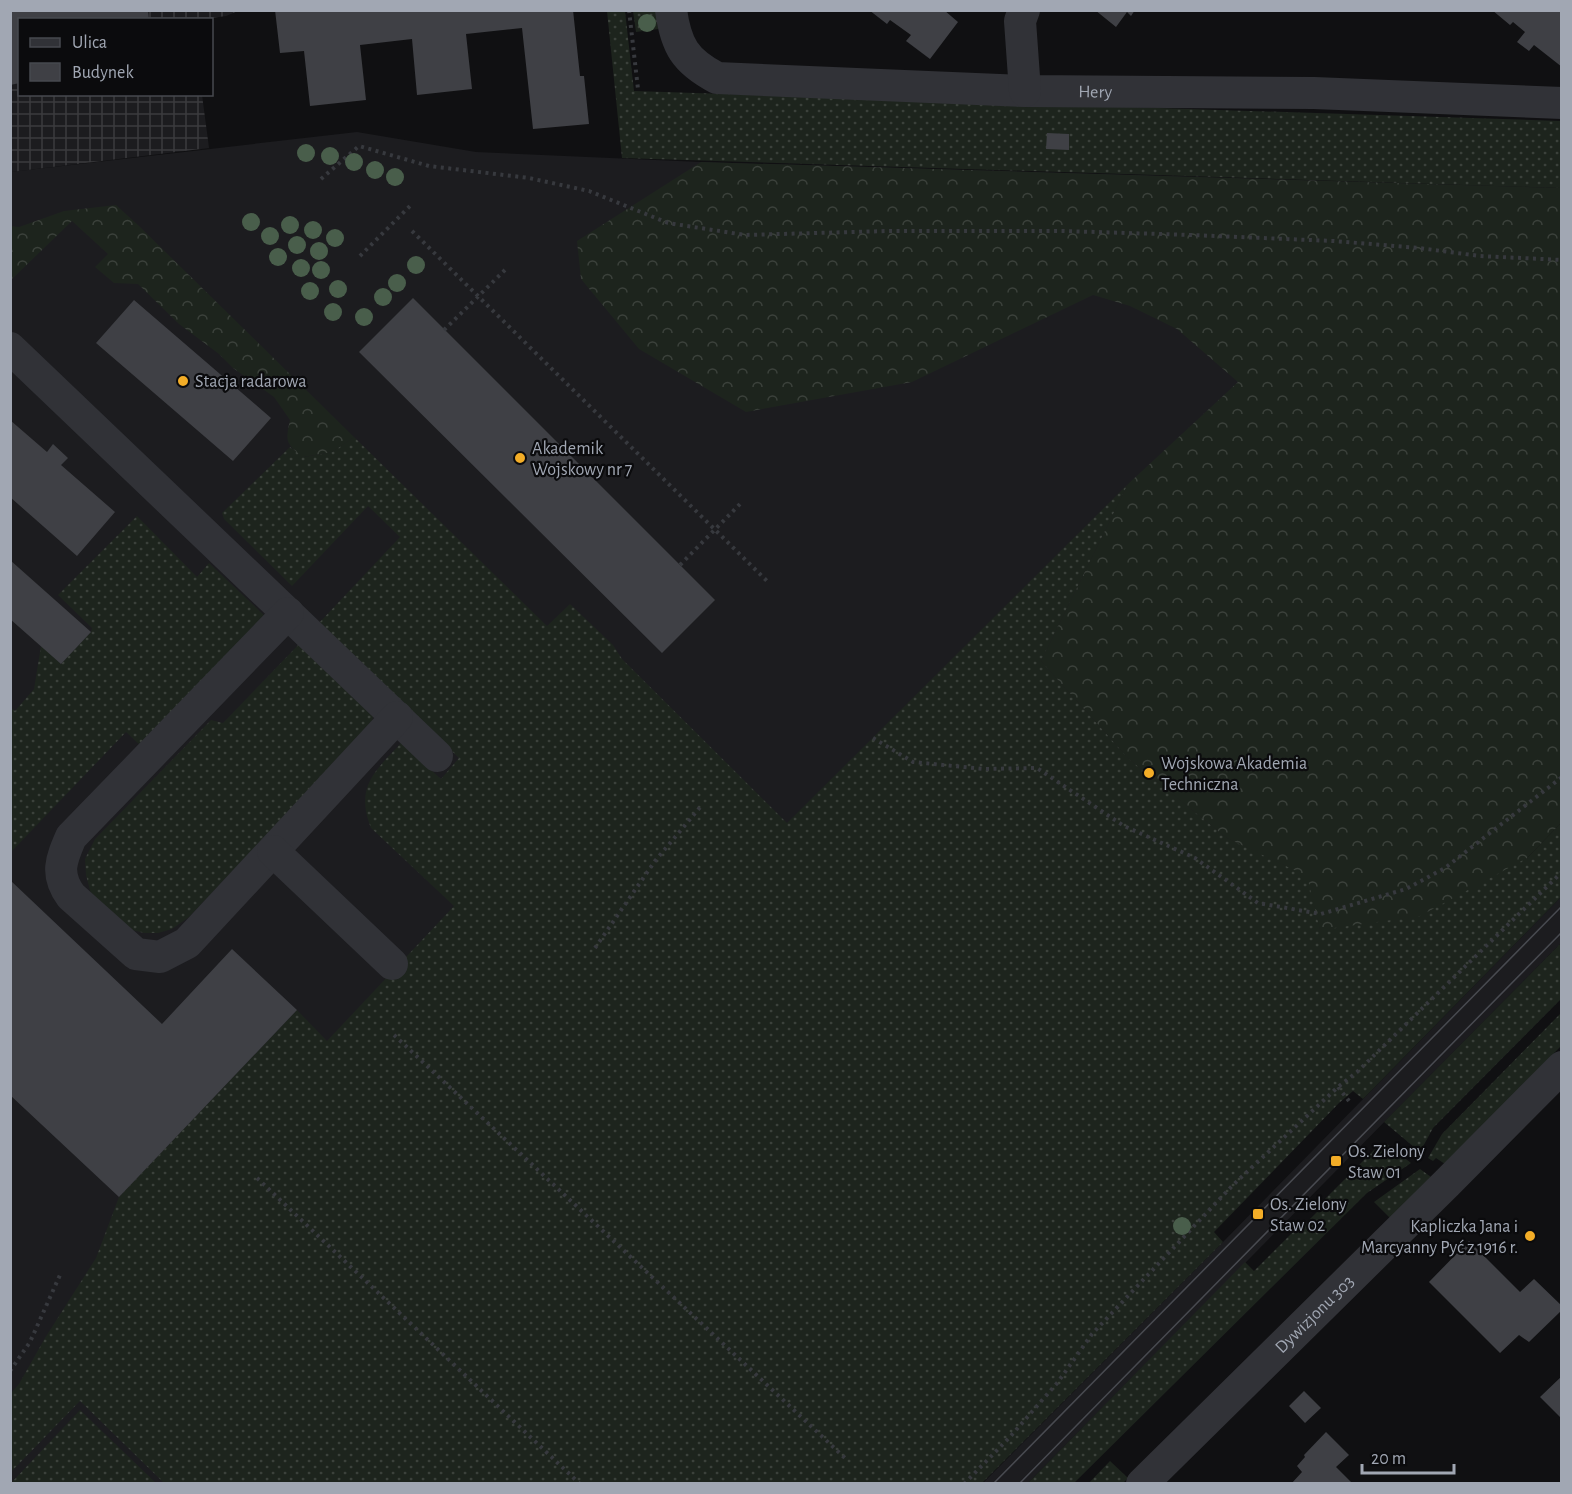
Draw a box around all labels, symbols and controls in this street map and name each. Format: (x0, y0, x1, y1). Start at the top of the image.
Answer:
legend (18, 18, 213, 96)
text: Ulica (72, 34, 107, 52)
text: Budynek (72, 64, 134, 82)
street label: Hery (1078, 83, 1113, 102)
place label: Stacja radarowa (195, 373, 306, 391)
marker: Stacja radarowa (176, 374, 190, 388)
place label: Akademik Wojskowy nr 7 (532, 440, 632, 479)
marker: Akademik Wojskowy nr 7 (513, 451, 527, 465)
place label: Wojskowa Akademia Techniczna (1161, 755, 1307, 794)
marker: Wojskowa Akademia Techniczna (1142, 766, 1156, 780)
place label: Os. Zielony Staw 01 (1348, 1143, 1425, 1182)
marker: Os. Zielony Staw 01 (1329, 1154, 1343, 1168)
place label: Os. Zielony Staw 02 (1270, 1196, 1347, 1235)
marker: Os. Zielony Staw 02 (1251, 1207, 1265, 1221)
place label: Kapliczka Jana i Marcyanny Pyć z 1916 r. (1361, 1218, 1518, 1257)
marker: Kapliczka Jana i Marcyanny Pyć z 1916 r. (1523, 1229, 1537, 1243)
street label: Dywizjonu 303 (1272, 1272, 1358, 1357)
scale bar (1362, 1437, 1454, 1475)
text: 20 m (1371, 1450, 1406, 1468)

